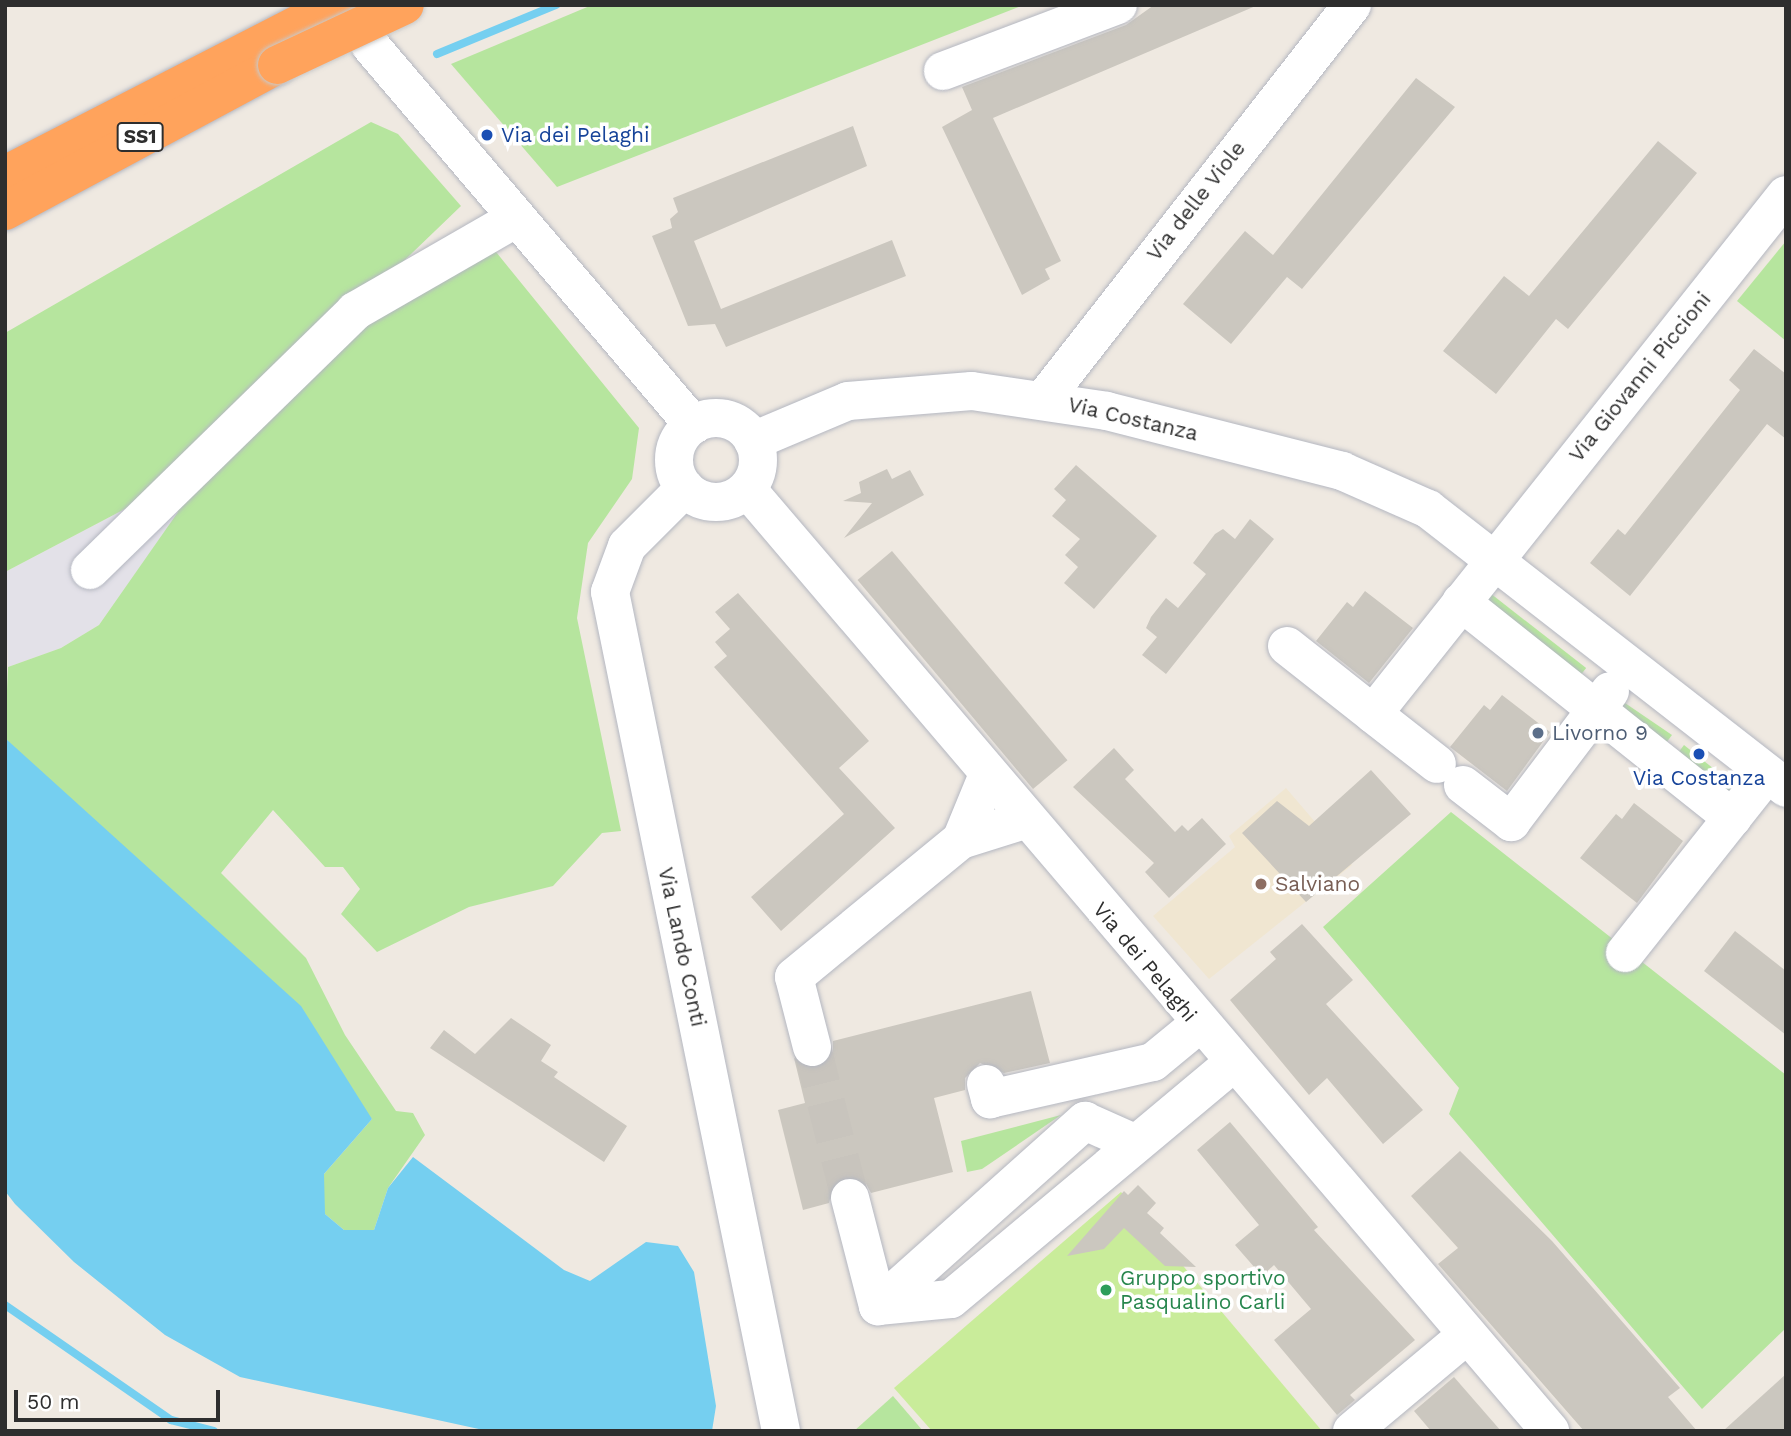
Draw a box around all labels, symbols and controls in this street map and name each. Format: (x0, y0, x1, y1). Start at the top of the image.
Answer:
road number: SS1 (116, 122, 164, 153)
place label: Via dei Pelaghi (501, 122, 650, 148)
marker: Via dei Pelaghi (479, 127, 495, 143)
street label: Via delle Viole (1141, 136, 1251, 266)
street label: Via Giovanni Piccioni (1564, 287, 1716, 467)
street label: Via Costanza (1065, 392, 1201, 446)
place label: Livorno 9 (1552, 720, 1648, 746)
marker: Livorno 9 (1530, 725, 1546, 741)
marker: Via Costanza (1691, 746, 1707, 762)
place label: Via Costanza (1632, 765, 1766, 791)
street label: Via Lando Conti (653, 865, 711, 1029)
place label: Salviano (1275, 871, 1360, 897)
marker: Salviano (1253, 876, 1269, 892)
street label: Via dei Pelaghi (1087, 897, 1203, 1027)
place label: Gruppo sportivo Pasqualino Carli (1120, 1265, 1286, 1315)
marker: Gruppo sportivo Pasqualino Carli (1098, 1282, 1114, 1298)
scale bar (18, 1376, 224, 1420)
text: 50 m (27, 1389, 79, 1414)

